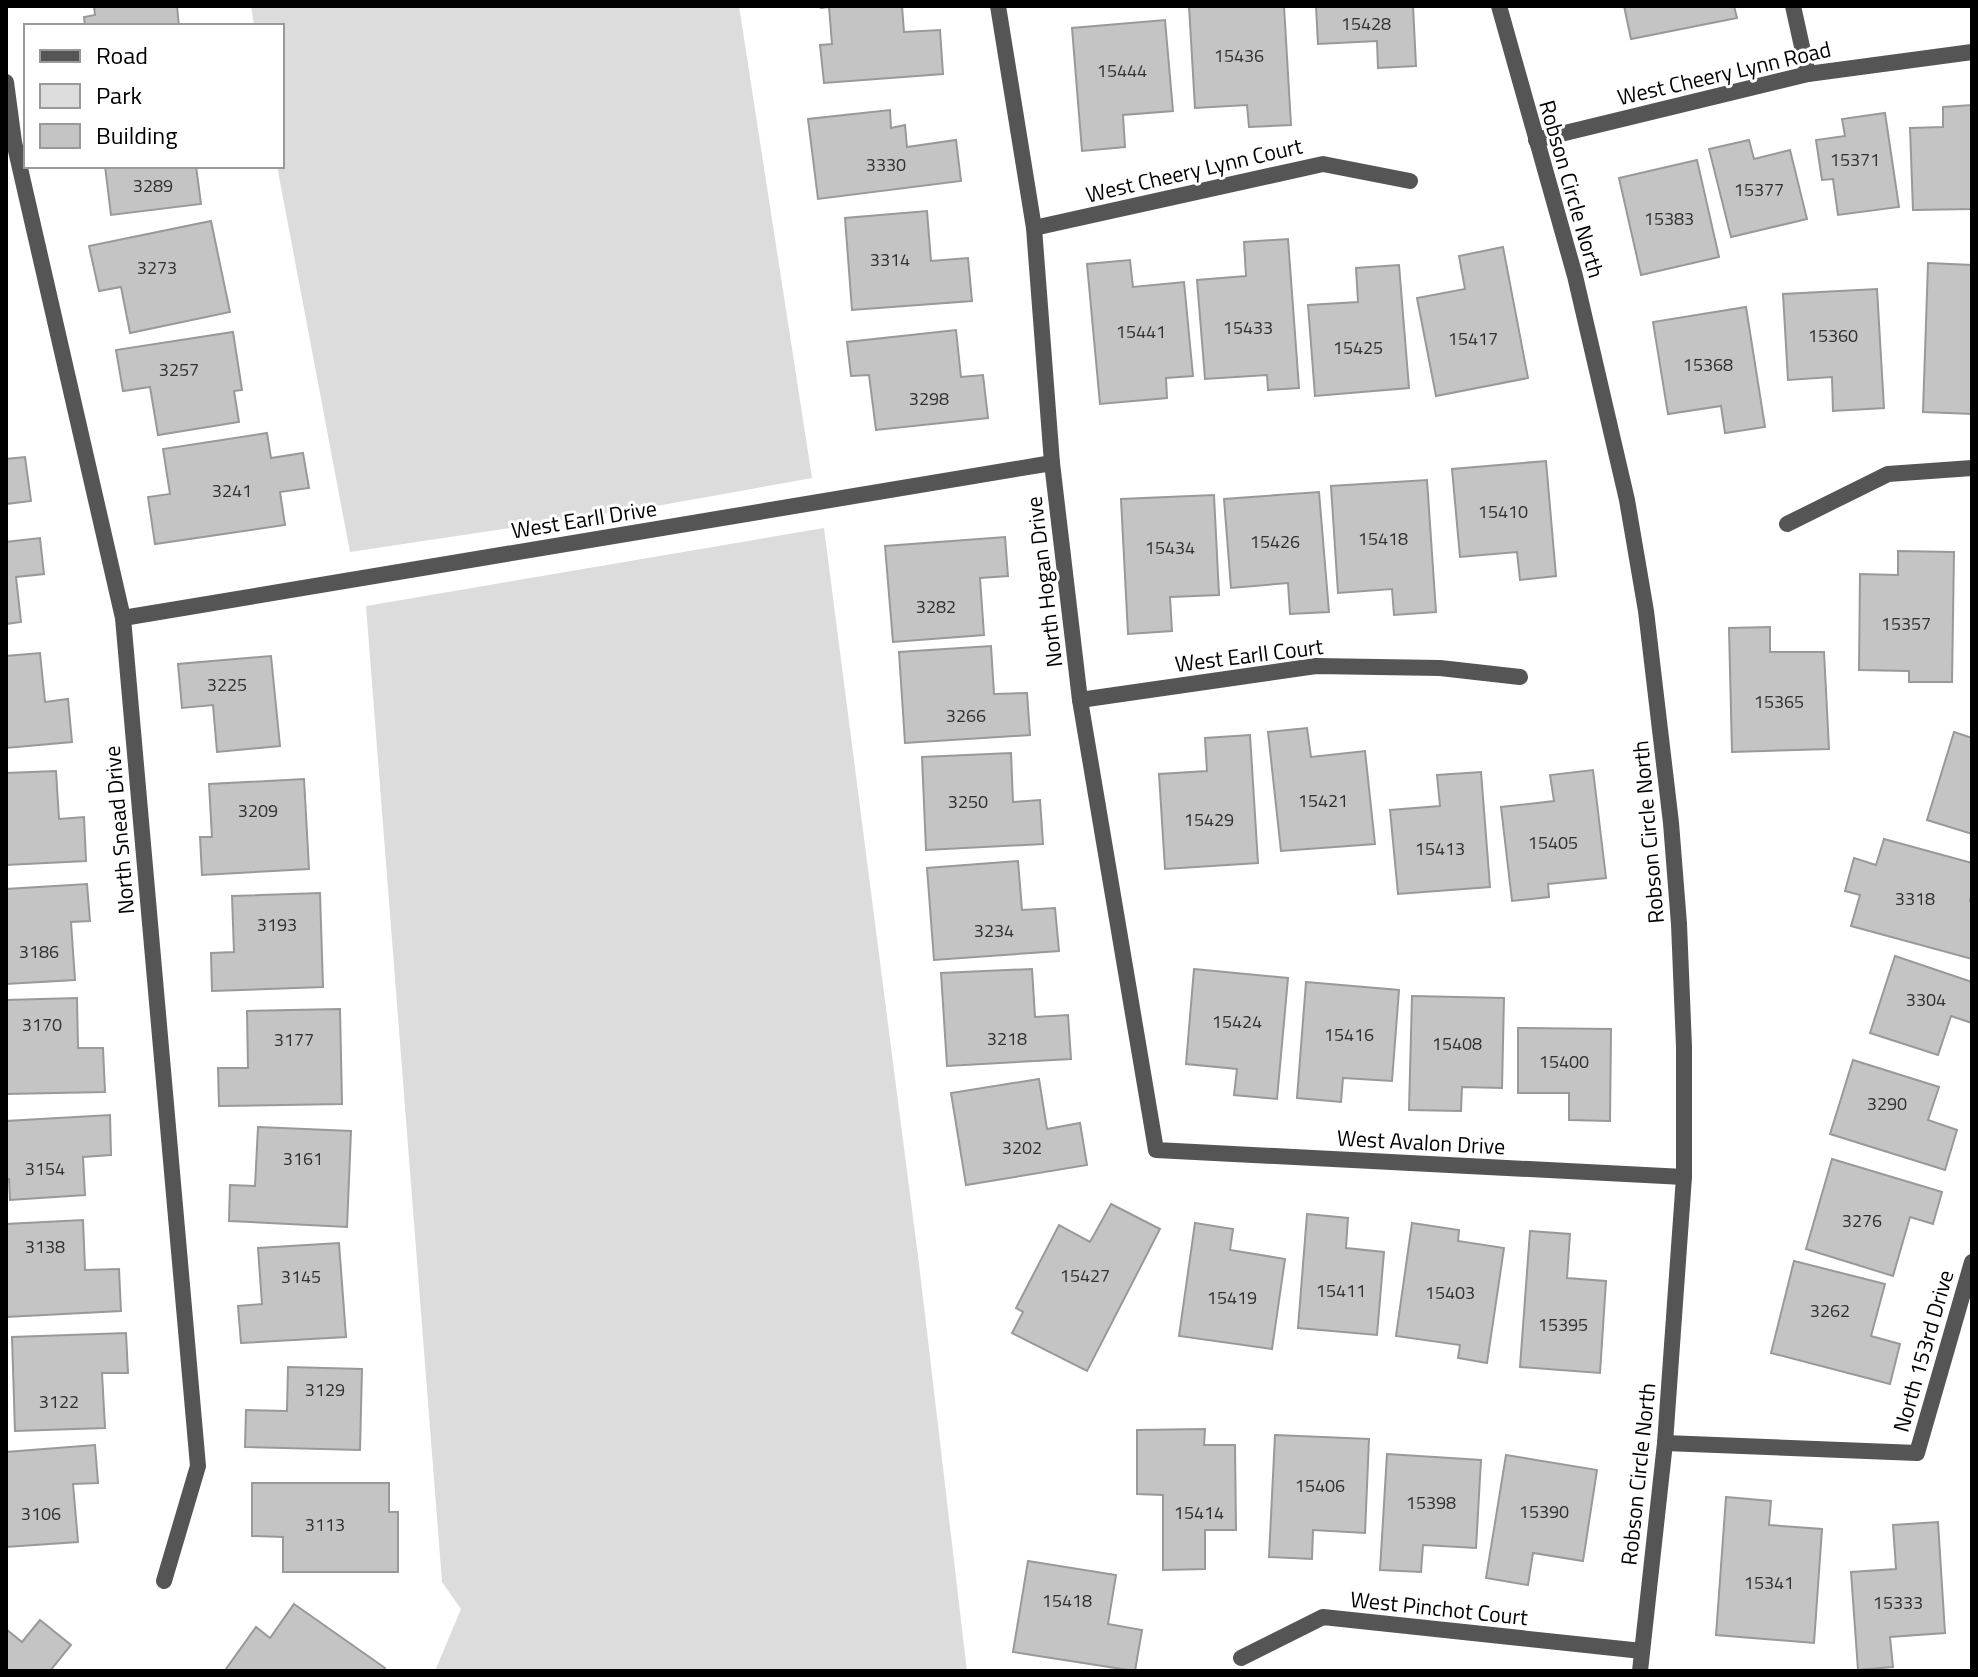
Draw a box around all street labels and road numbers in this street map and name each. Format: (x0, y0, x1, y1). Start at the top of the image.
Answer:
street label: West Cheery Lynn Road (1614, 32, 1834, 114)
street label: Robson Circle North (1530, 96, 1614, 282)
street label: West Cheery Lynn Court (1082, 129, 1306, 211)
street label: West Earll Drive (509, 491, 659, 547)
street label: North Hogan Drive (1017, 495, 1071, 669)
street label: West Earll Court (1173, 629, 1325, 681)
street label: Robson Circle North (1623, 739, 1673, 925)
street label: North Snead Drive (95, 744, 143, 916)
street label: West Avalon Drive (1336, 1121, 1506, 1163)
street label: North 153rd Drive (1884, 1266, 1962, 1436)
street label: Robson Circle North (1612, 1381, 1664, 1567)
street label: West Pinchot Court (1348, 1582, 1530, 1634)

